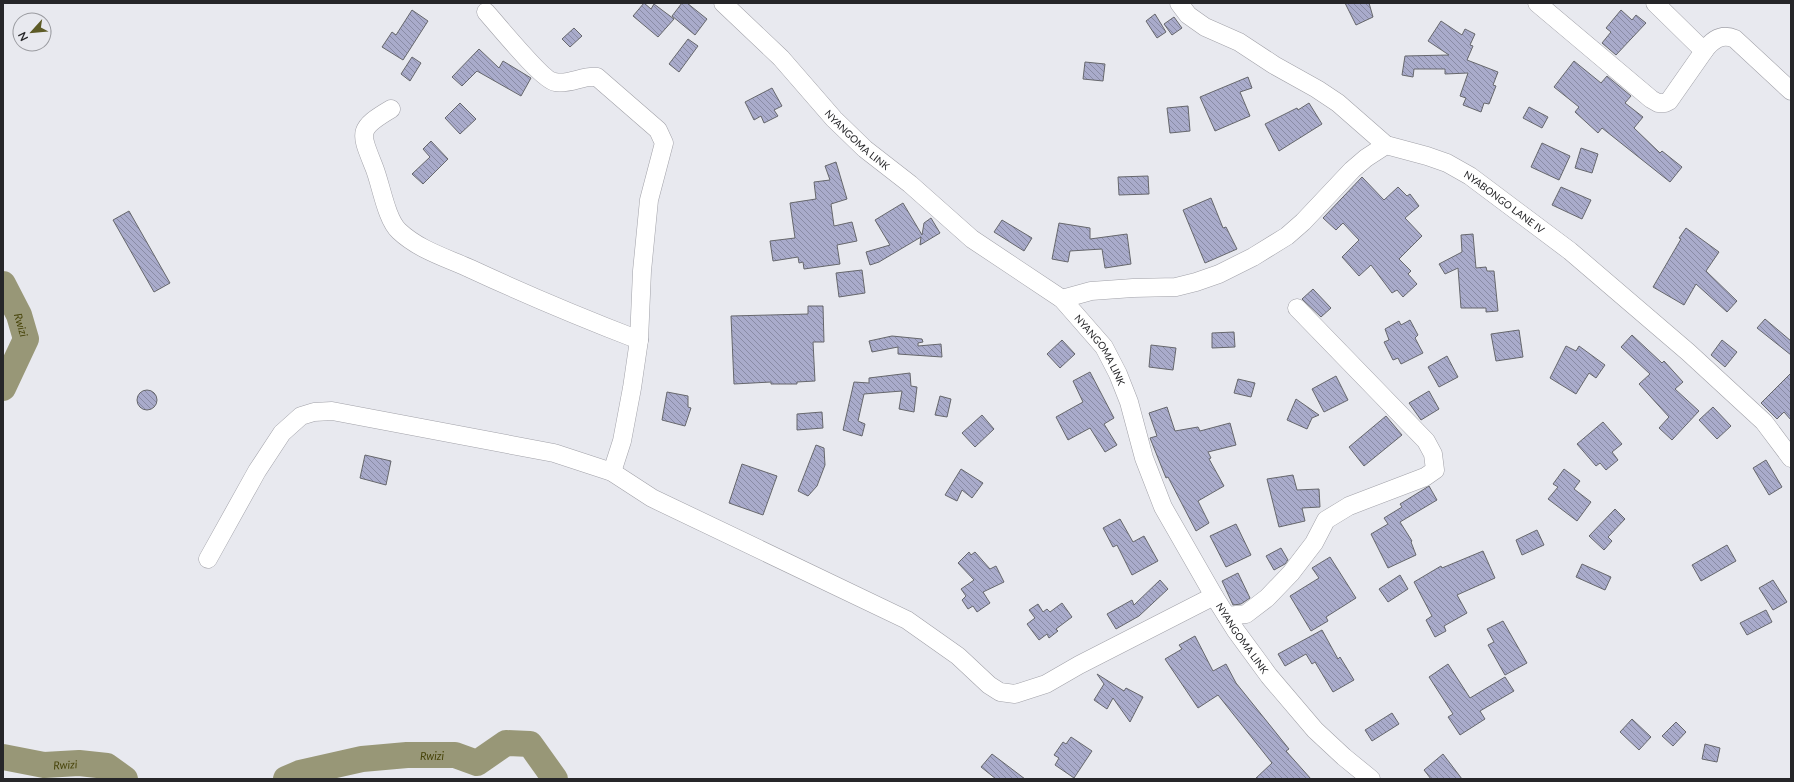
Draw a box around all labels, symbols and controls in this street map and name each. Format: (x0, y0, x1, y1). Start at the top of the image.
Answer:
north arrow (12, 12, 52, 52)
text: N (15, 30, 30, 43)
street label: NYANGOMA LINK (823, 107, 893, 172)
street label: NYABONGO LANE IV (1462, 168, 1547, 236)
water label: Rwizi (12, 311, 32, 338)
street label: NYANGOMA LINK (1072, 312, 1128, 387)
street label: NYANGOMA LINK (1214, 600, 1271, 676)
water label: Rwizi (420, 749, 444, 762)
water label: Rwizi (53, 757, 78, 771)

